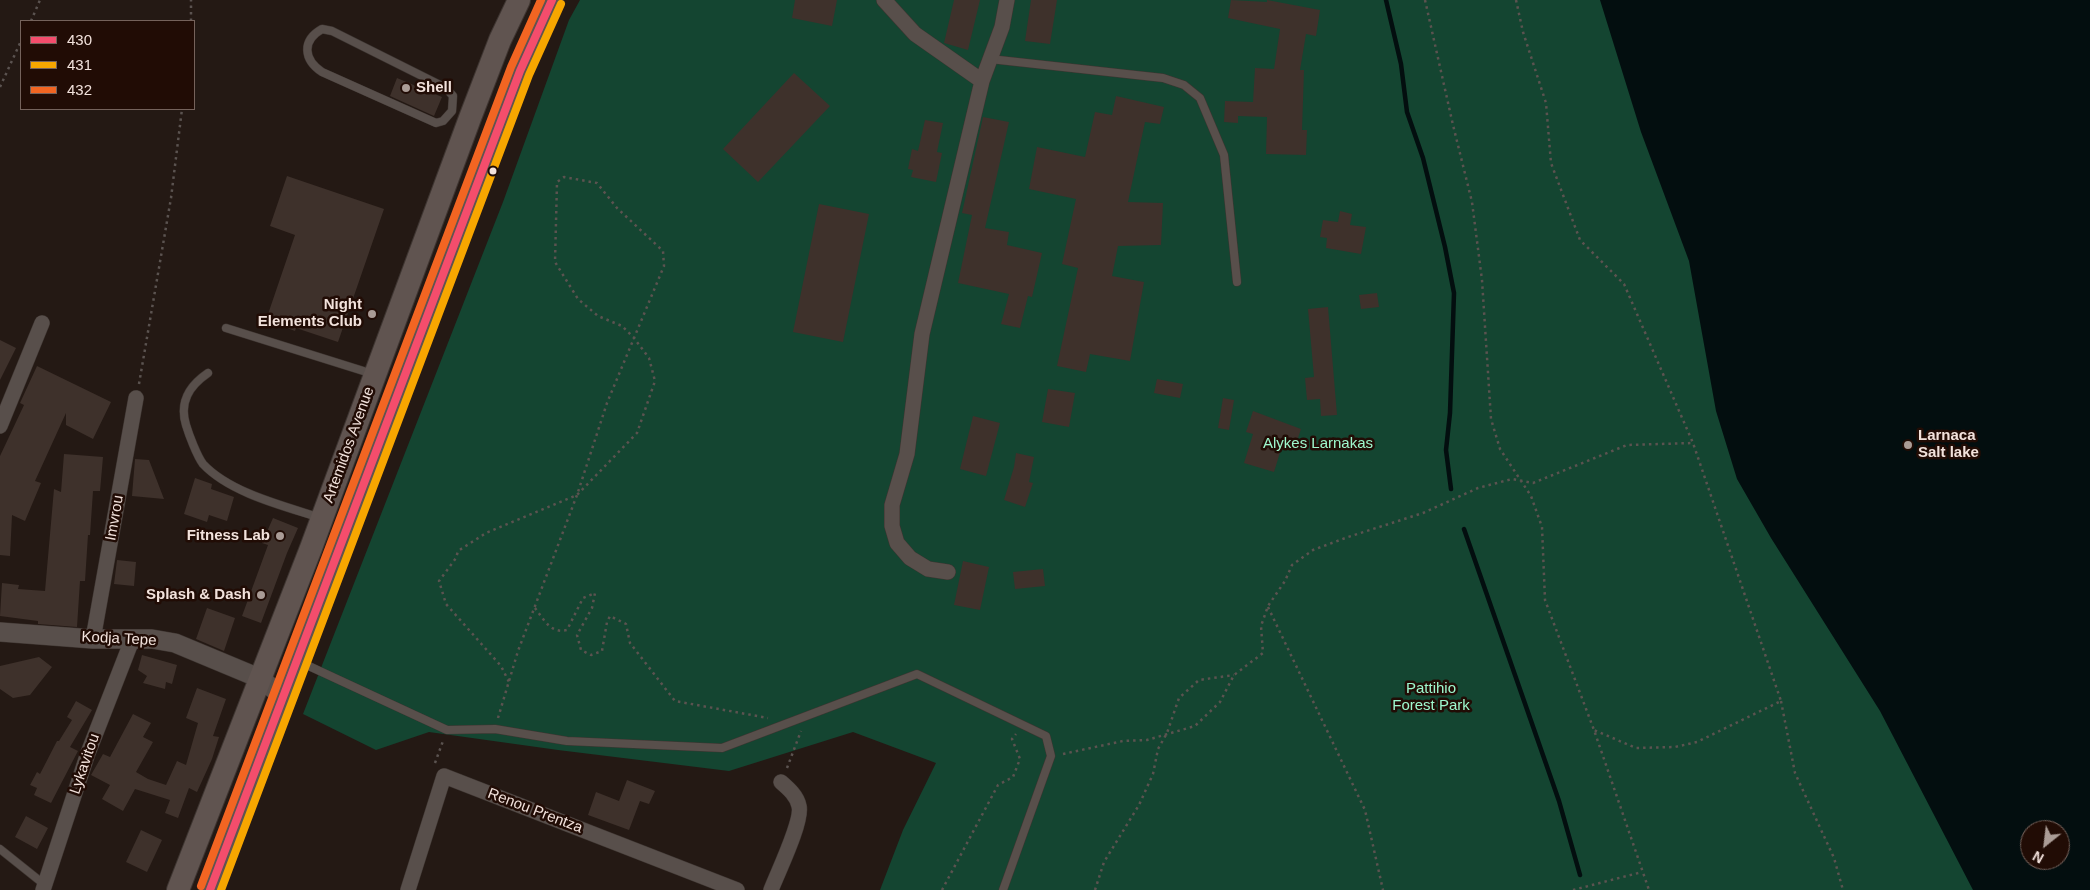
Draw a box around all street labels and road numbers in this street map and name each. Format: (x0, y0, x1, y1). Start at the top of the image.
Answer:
street label: Artemidos Avenue (320, 384, 378, 506)
street label: Imvrou (102, 494, 128, 542)
street label: Kodja Tepe (81, 628, 157, 650)
street label: Lykavitou (66, 731, 104, 797)
street label: Renou Prentza (485, 785, 585, 837)

